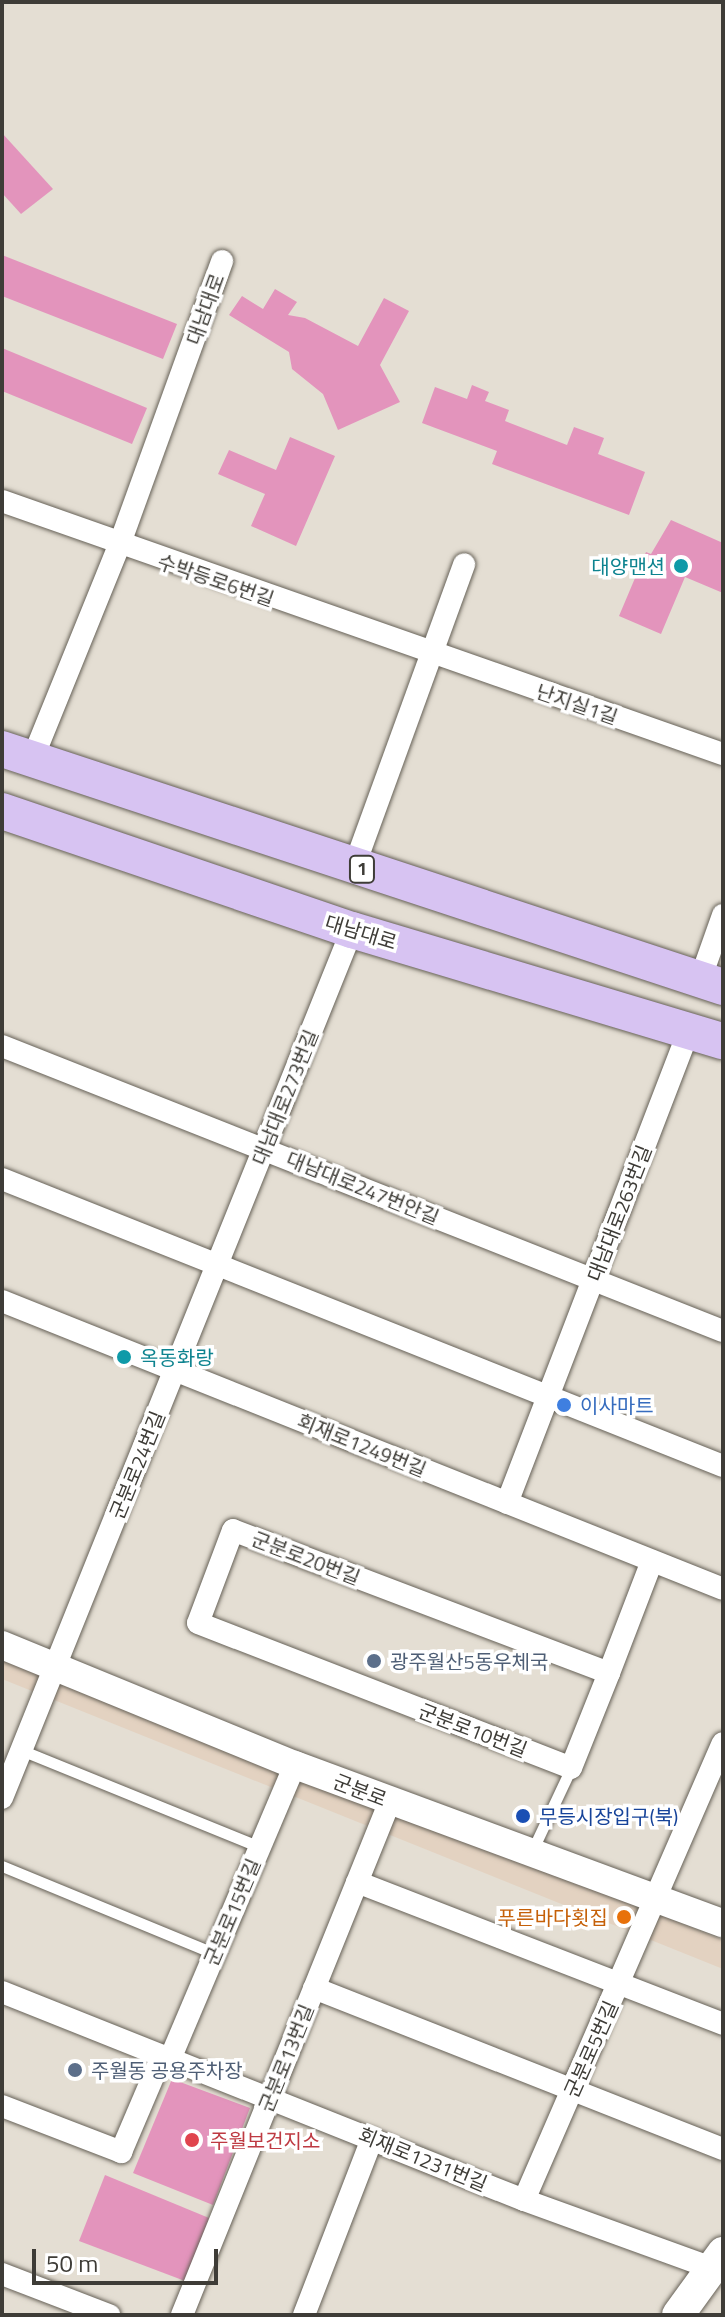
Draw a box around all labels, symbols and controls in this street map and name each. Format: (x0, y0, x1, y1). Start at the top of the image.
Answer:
street label: 대남대로 (181, 270, 229, 348)
street label: 수박등로6번길 (155, 549, 277, 611)
place label: 대양맨션 (591, 554, 665, 578)
marker: 대양맨션 (672, 557, 690, 575)
street label: 난지실1길 (533, 679, 621, 729)
road number: 1 (348, 855, 376, 883)
street label: 대남대로 (322, 910, 400, 954)
street label: 대남대로273번길 (247, 1026, 323, 1168)
street label: 대남대로263번길 (582, 1141, 656, 1285)
street label: 대남대로247번안길 (283, 1146, 443, 1230)
place label: 옥동화랑 (140, 1345, 214, 1369)
marker: 옥동화랑 (115, 1348, 133, 1366)
place label: 이사마트 (580, 1393, 654, 1417)
marker: 이사마트 (555, 1396, 573, 1414)
street label: 군분로24번길 (104, 1407, 170, 1523)
street label: 회재로1249번길 (294, 1408, 430, 1482)
street label: 군분로20번길 (248, 1526, 364, 1590)
place label: 광주월산5동우체국 (390, 1649, 548, 1673)
marker: 광주월산5동우체국 (365, 1652, 383, 1670)
street label: 군분로10번길 (415, 1698, 531, 1762)
street label: 군분로 (330, 1769, 390, 1811)
place label: 무등시장입구(북) (539, 1804, 678, 1828)
marker: 무등시장입구(북) (514, 1807, 532, 1825)
street label: 군분로15번길 (199, 1855, 265, 1969)
place label: 푸른바다횟집 (498, 1905, 608, 1929)
marker: 푸른바다횟집 (615, 1908, 633, 1926)
street label: 군분로5번길 (559, 1997, 623, 2101)
street label: 군분로13번길 (253, 2000, 319, 2116)
place label: 주월동 공용주차장 (91, 2058, 243, 2082)
marker: 주월동 공용주차장 (66, 2061, 84, 2079)
street label: 회재로1231번길 (355, 2122, 491, 2196)
place label: 주월보건지소 (210, 2128, 320, 2152)
marker: 주월보건지소 (181, 2129, 203, 2151)
scale bar (36, 2233, 222, 2283)
text: 50 m (46, 2245, 98, 2281)

